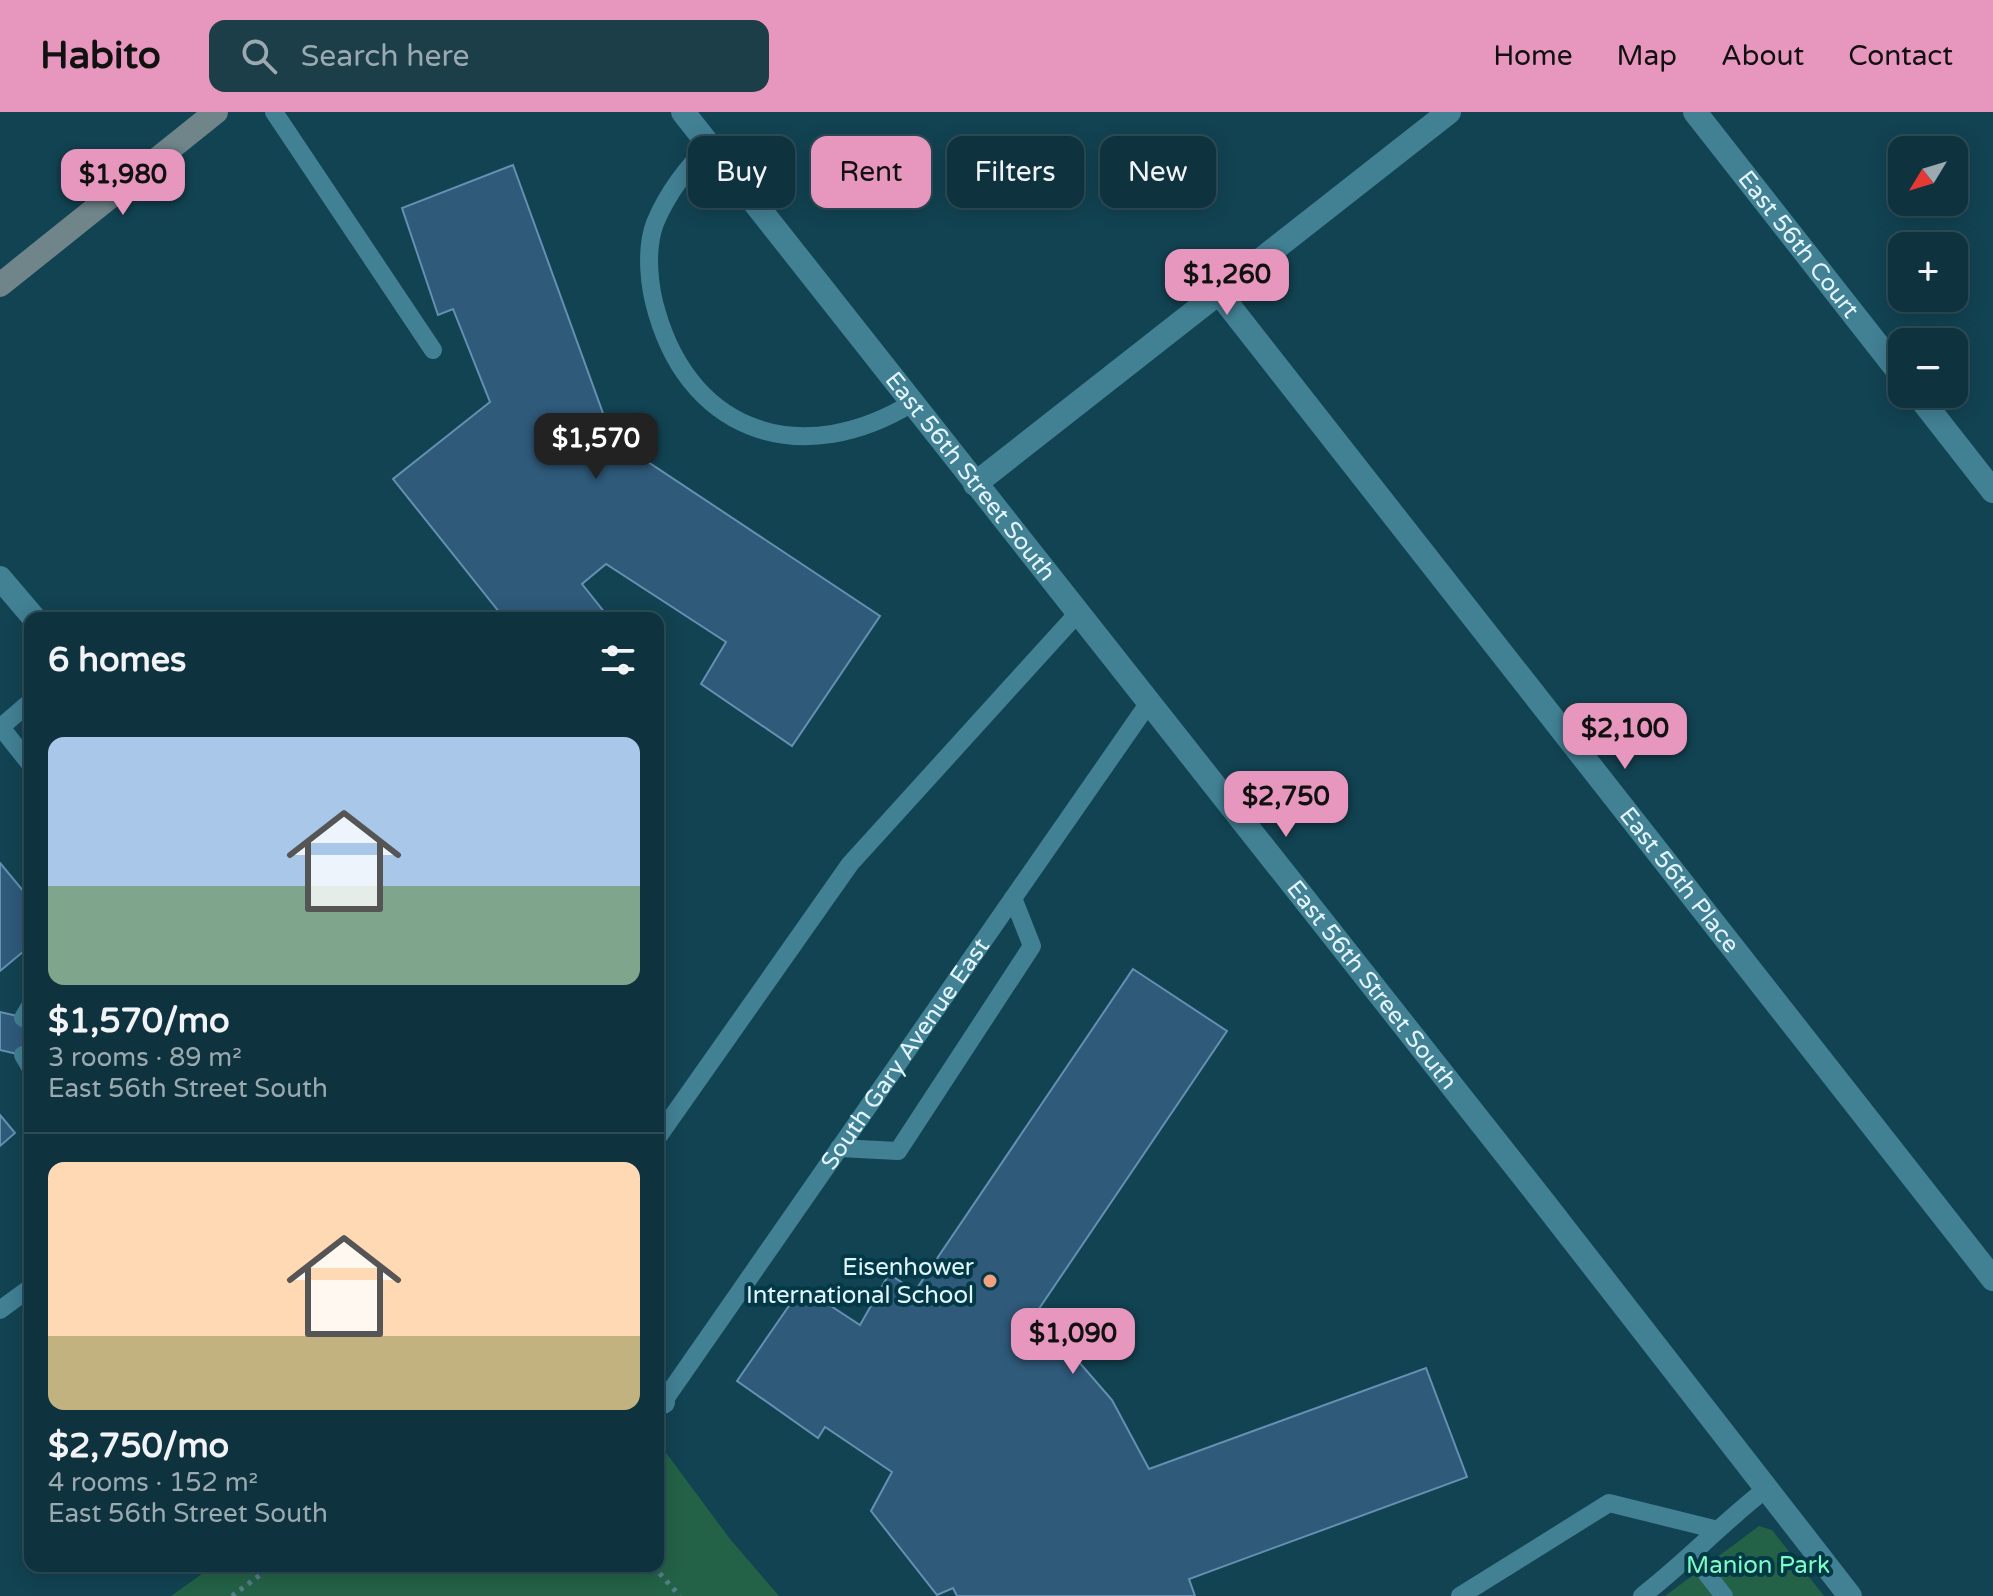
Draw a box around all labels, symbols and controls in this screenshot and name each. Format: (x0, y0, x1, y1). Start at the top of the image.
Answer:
search box (209, 20, 769, 92)
text: Habito (40, 33, 161, 79)
icon: search (237, 34, 281, 78)
text: Search here (301, 38, 470, 75)
text: Home (1493, 39, 1573, 73)
text: Map (1617, 39, 1677, 73)
text: About (1721, 39, 1804, 73)
text: Contact (1848, 39, 1953, 73)
chip: Buy (688, 136, 795, 208)
chip: Rent (811, 136, 931, 208)
chip: Filters (947, 136, 1084, 208)
chip: New (1100, 136, 1216, 208)
north arrow (1888, 136, 1968, 216)
map controls (1888, 136, 1968, 408)
pin: $1,980 (58, 149, 188, 217)
text: $1,980 (79, 159, 167, 190)
street label: East 56th Court (1732, 165, 1865, 324)
button: + (1888, 232, 1968, 312)
pin: $1,260 (1162, 249, 1292, 317)
text: $1,260 (1183, 259, 1271, 290)
button: − (1888, 328, 1968, 408)
street label: East 56th Street South (879, 366, 1062, 587)
pin: $1,570 (531, 413, 661, 481)
text: $1,570 (552, 423, 640, 454)
icon: filters (596, 638, 640, 682)
text: 6 homes (48, 640, 186, 681)
pin: $2,100 (1560, 703, 1690, 771)
text: $2,100 (1581, 713, 1669, 744)
pin: $2,750 (1221, 771, 1351, 839)
text: $2,750 (1242, 781, 1330, 812)
icon: home (272, 789, 416, 933)
street label: East 56th Place (1613, 801, 1746, 959)
street label: East 56th Street South (1281, 874, 1464, 1095)
street label: South Gary Avenue East (814, 932, 995, 1175)
text: $1,570/mo (48, 1001, 230, 1042)
text: 3 rooms · 89 m² (48, 1042, 242, 1073)
text: East 56th Street South (48, 1073, 328, 1104)
icon: home (272, 1214, 416, 1358)
place label: Eisenhower International School (746, 1253, 975, 1310)
marker: Eisenhower International School (981, 1272, 999, 1290)
pin: $1,090 (1008, 1308, 1138, 1376)
text: $1,090 (1029, 1318, 1117, 1349)
text: $2,750/mo (48, 1426, 229, 1467)
text: 4 rooms · 152 m² (48, 1467, 258, 1498)
text: East 56th Street South (48, 1498, 328, 1529)
park label: Manion Park (1686, 1551, 1830, 1580)

